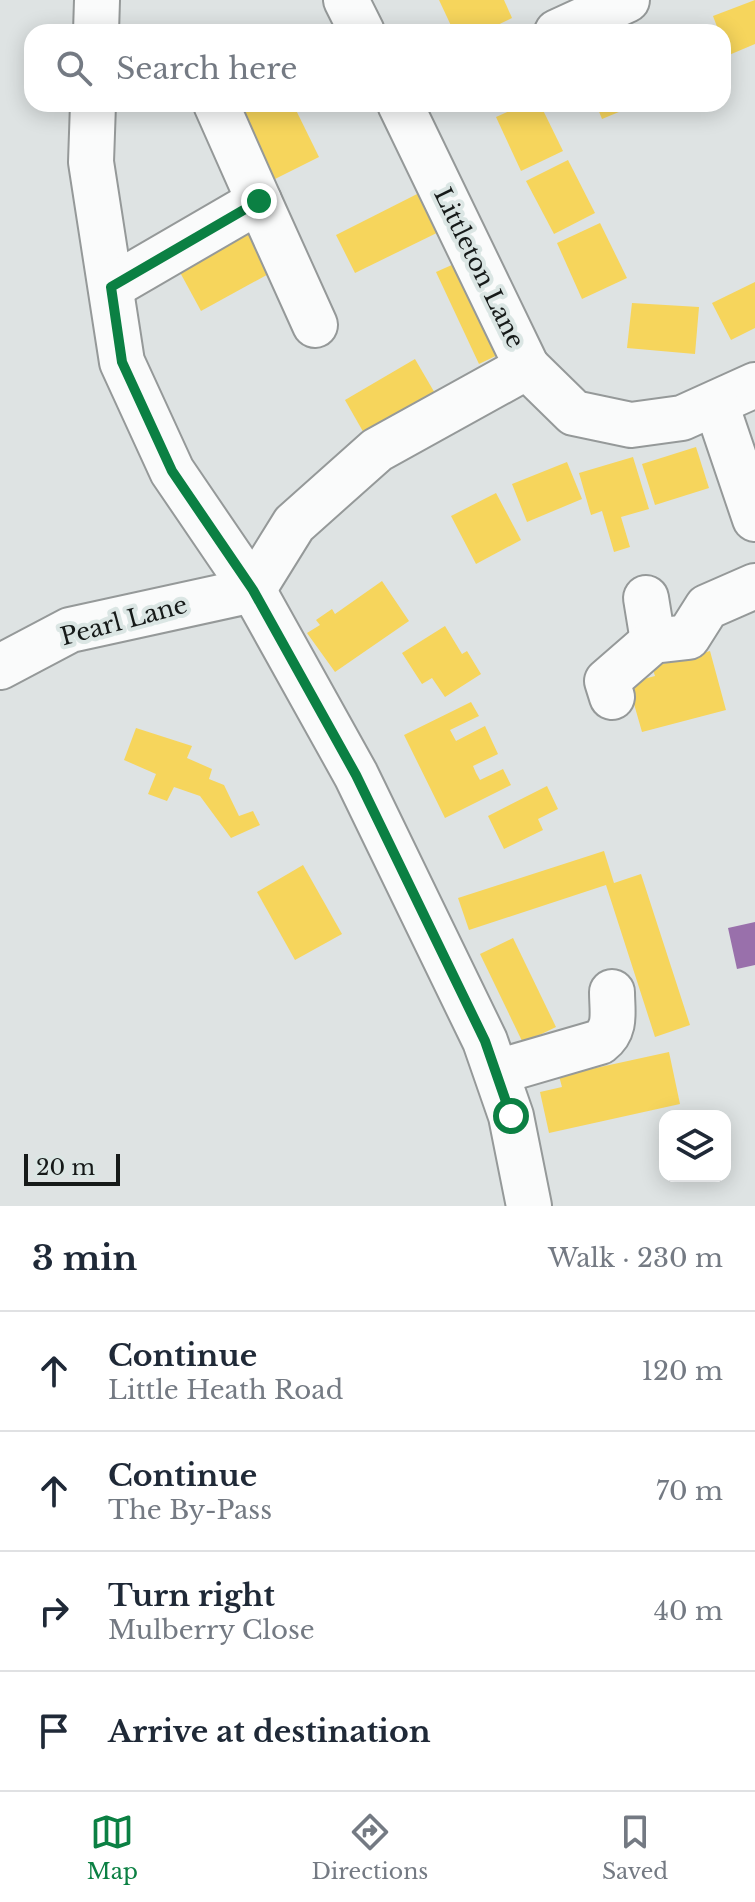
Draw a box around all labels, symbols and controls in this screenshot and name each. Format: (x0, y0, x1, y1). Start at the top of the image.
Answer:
search box (24, 24, 731, 112)
icon: search (52, 46, 96, 90)
text: Search here (116, 50, 297, 87)
route end (241, 183, 277, 219)
street label: Littleton Lane (428, 183, 531, 353)
street label: Pearl Lane (57, 590, 190, 651)
route start (493, 1098, 529, 1134)
map controls (659, 1110, 731, 1182)
button: layers (659, 1110, 731, 1182)
scale bar (24, 1150, 120, 1186)
text: 20 m (36, 1154, 95, 1181)
text: 3 min (32, 1237, 137, 1279)
text: Walk · 230 m (548, 1242, 723, 1274)
text: Continue (108, 1337, 257, 1374)
icon: ahead (32, 1349, 76, 1393)
text: 120 m (641, 1355, 723, 1387)
text: Little Heath Road (108, 1374, 343, 1406)
text: Continue (108, 1457, 257, 1494)
icon: ahead (32, 1469, 76, 1513)
text: 70 m (656, 1475, 723, 1507)
text: The By-Pass (108, 1494, 272, 1526)
text: Turn right (108, 1577, 275, 1614)
icon: right (32, 1589, 76, 1633)
text: 40 m (654, 1595, 723, 1627)
text: Mulberry Close (108, 1614, 315, 1646)
icon: arrive (32, 1709, 76, 1753)
text: Arrive at destination (108, 1713, 431, 1750)
tab: Map (87, 1810, 138, 1885)
tab: Directions (311, 1810, 428, 1885)
tab: Saved (602, 1810, 668, 1885)

